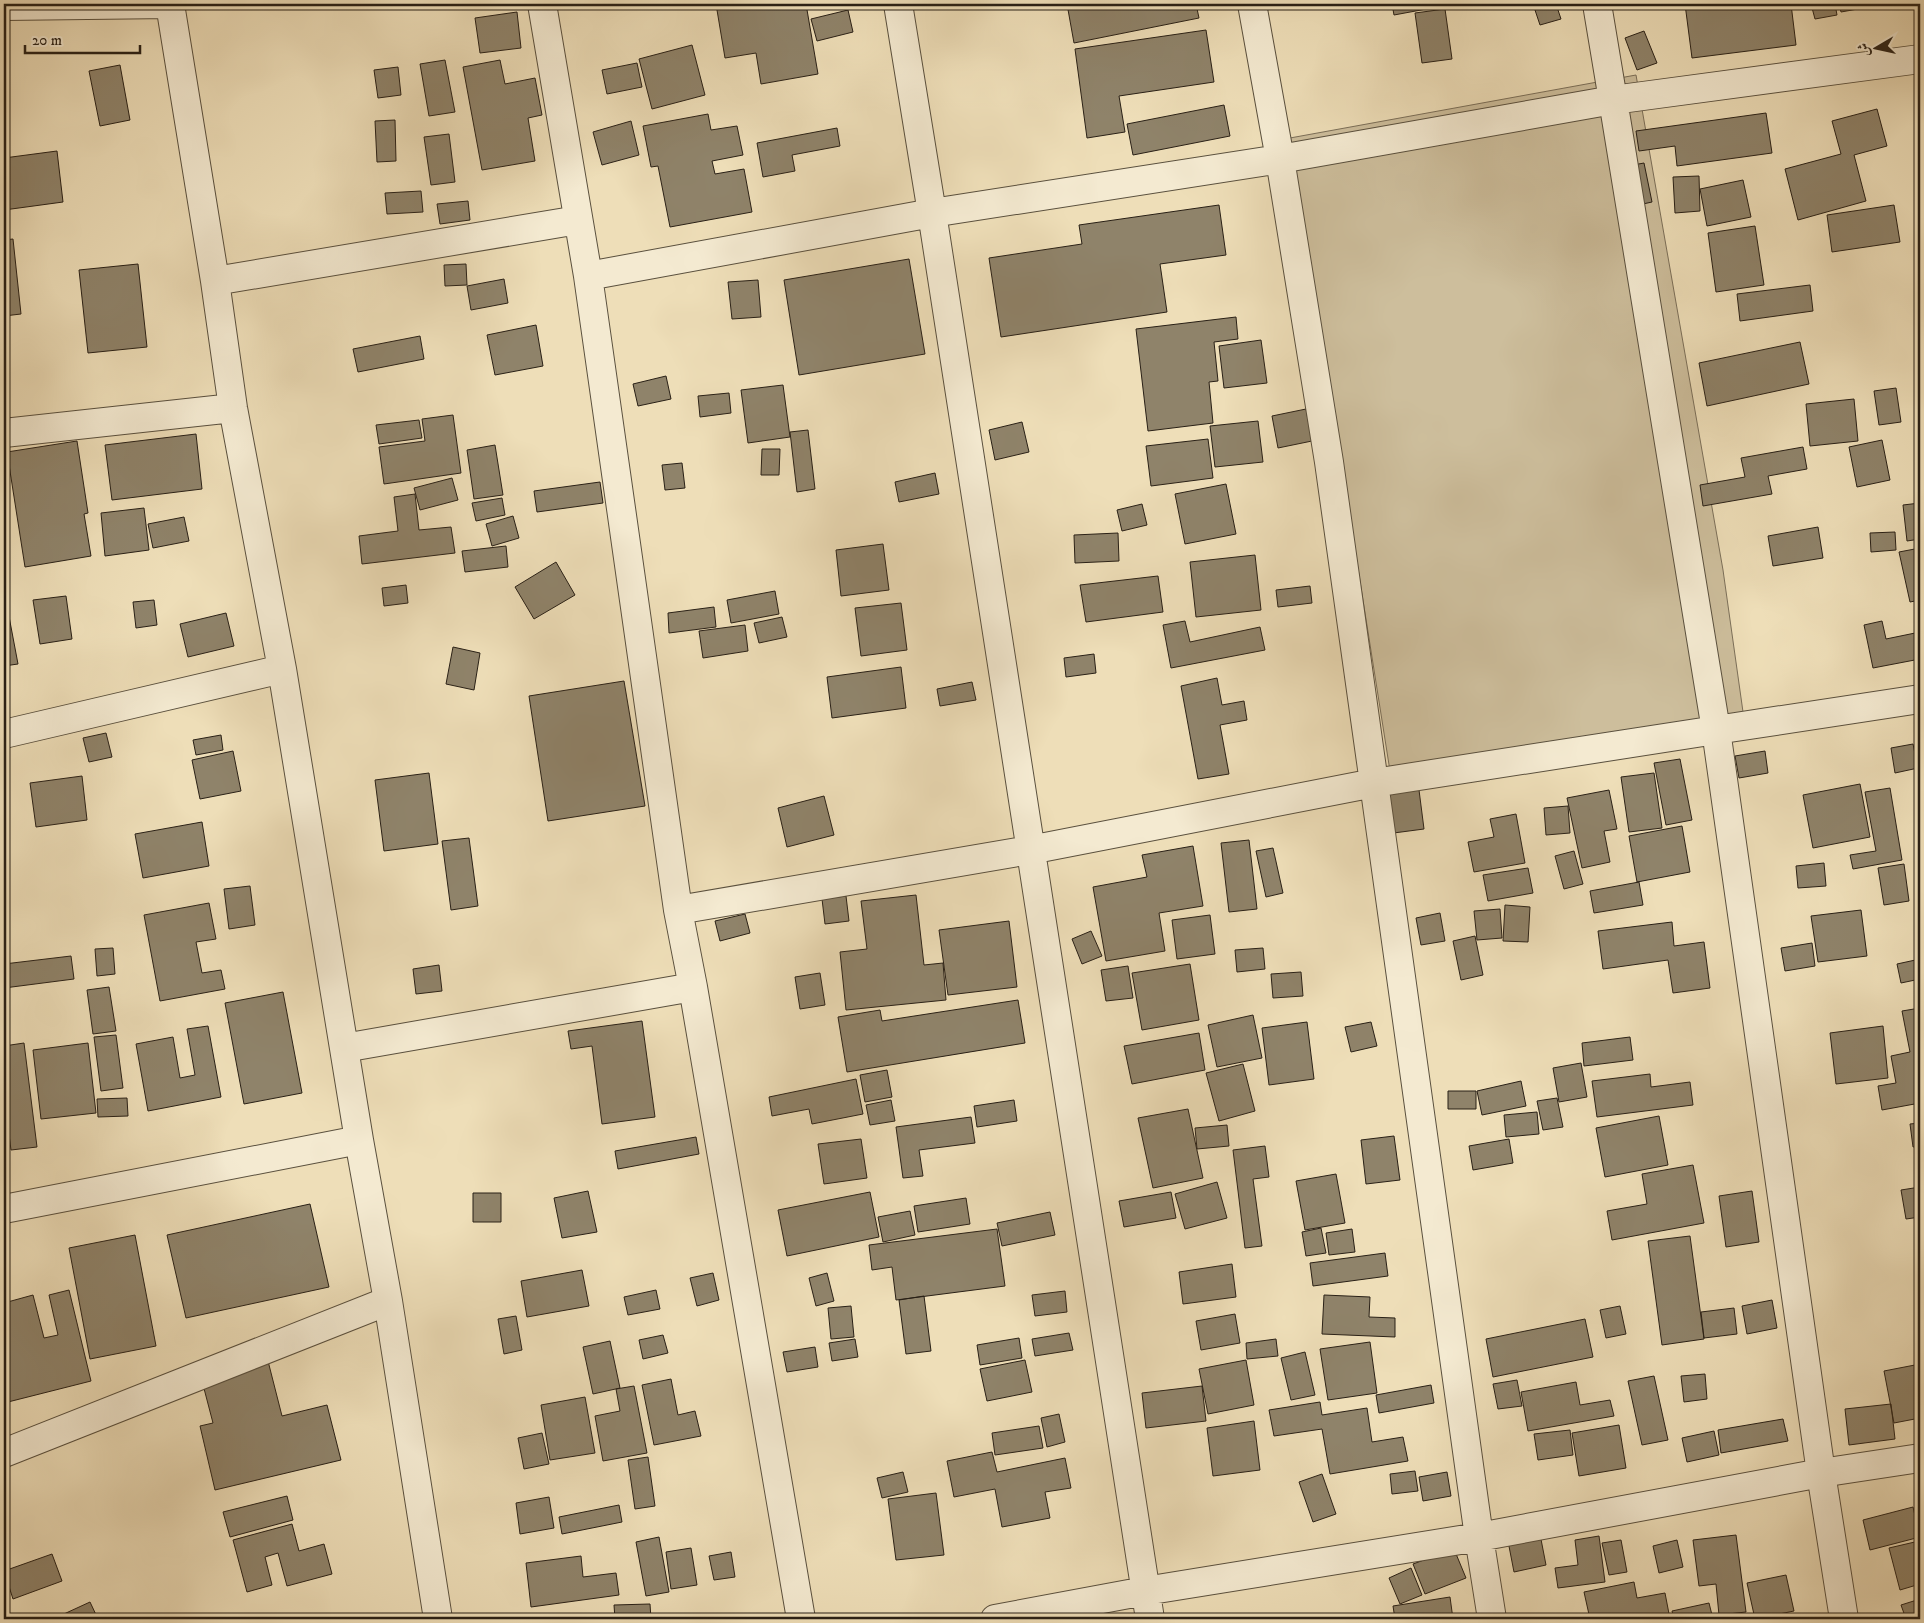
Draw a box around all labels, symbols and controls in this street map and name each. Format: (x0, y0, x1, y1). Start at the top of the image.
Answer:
scale bar (25, 22, 140, 54)
north arrow (1852, 22, 1902, 72)
text: 20 m (32, 31, 62, 50)
text: ش (1854, 42, 1874, 58)

